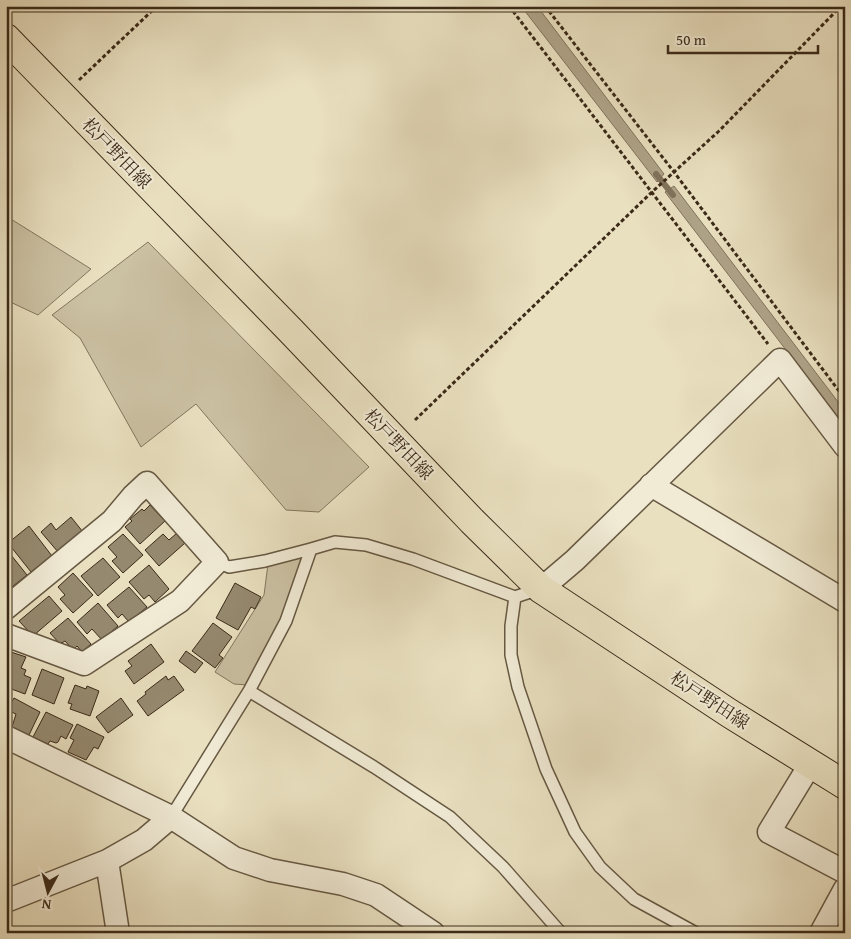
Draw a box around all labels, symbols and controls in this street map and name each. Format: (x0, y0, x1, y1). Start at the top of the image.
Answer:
scale bar (668, 22, 818, 54)
text: 50 m (676, 29, 707, 50)
street label: 松戸野田線 (76, 111, 158, 195)
street label: 松戸野田線 (358, 402, 440, 486)
street label: 松戸野田線 (665, 664, 755, 736)
north arrow (22, 866, 72, 916)
text: N (40, 894, 52, 915)

